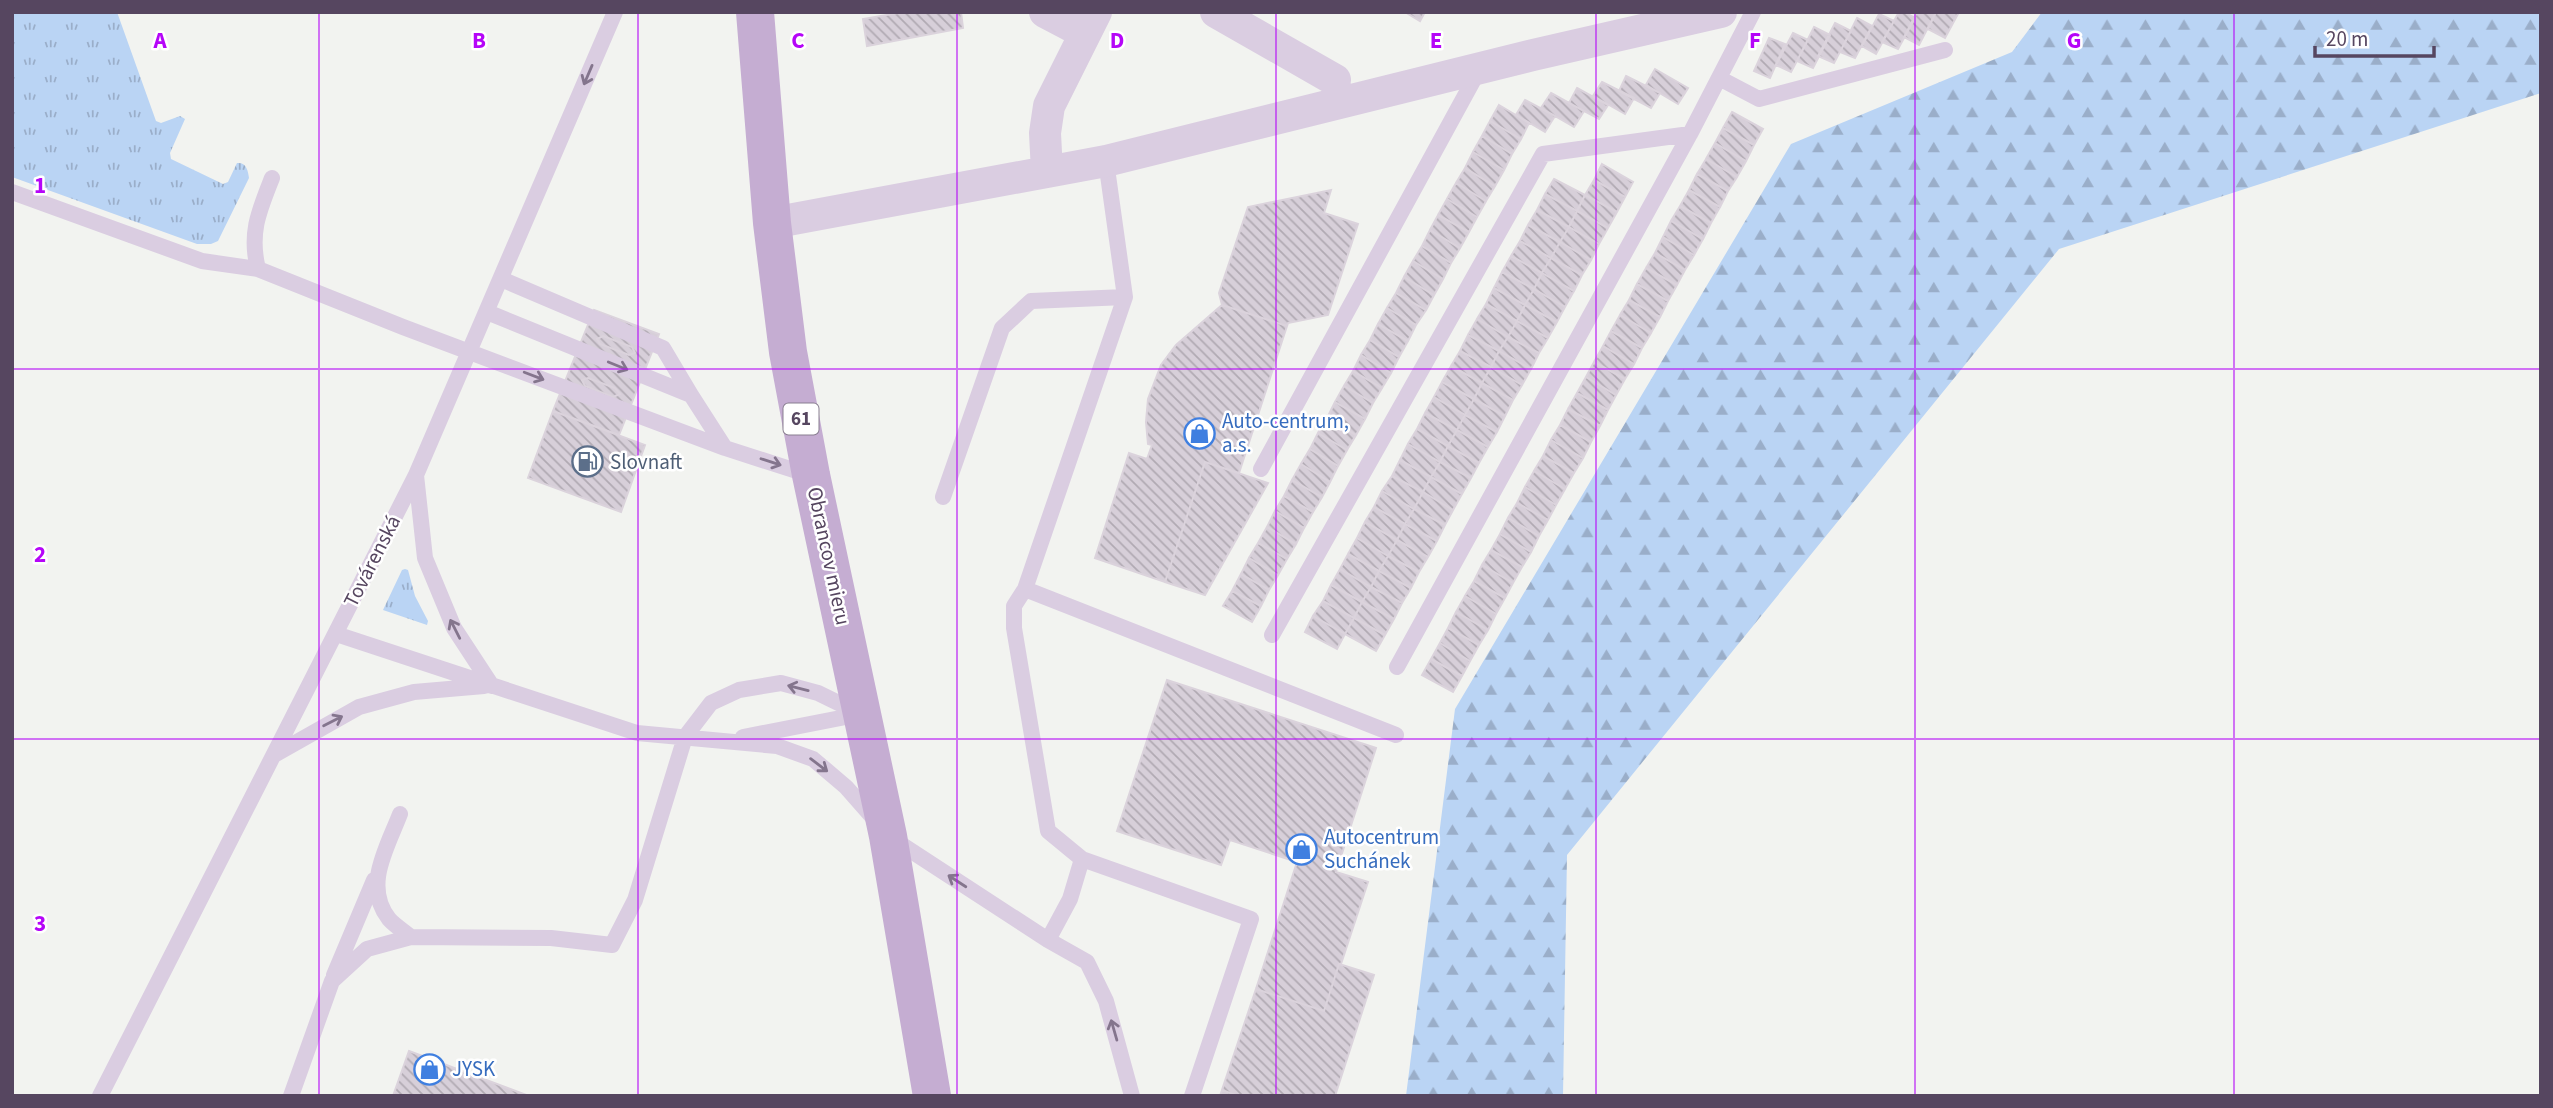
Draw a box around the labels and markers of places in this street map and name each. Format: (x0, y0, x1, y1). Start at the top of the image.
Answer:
place label: Auto-centrum, a.s. (1222, 406, 1349, 460)
shop icon: Auto-centrum, a.s. (1182, 416, 1216, 450)
fuel station icon: Slovnaft (570, 445, 604, 479)
place label: Slovnaft (610, 447, 683, 477)
place label: Autocentrum Suchánek (1324, 822, 1439, 876)
shop icon: Autocentrum Suchánek (1284, 832, 1318, 866)
shop icon: JYSK (412, 1052, 446, 1086)
place label: JYSK (452, 1054, 496, 1084)

